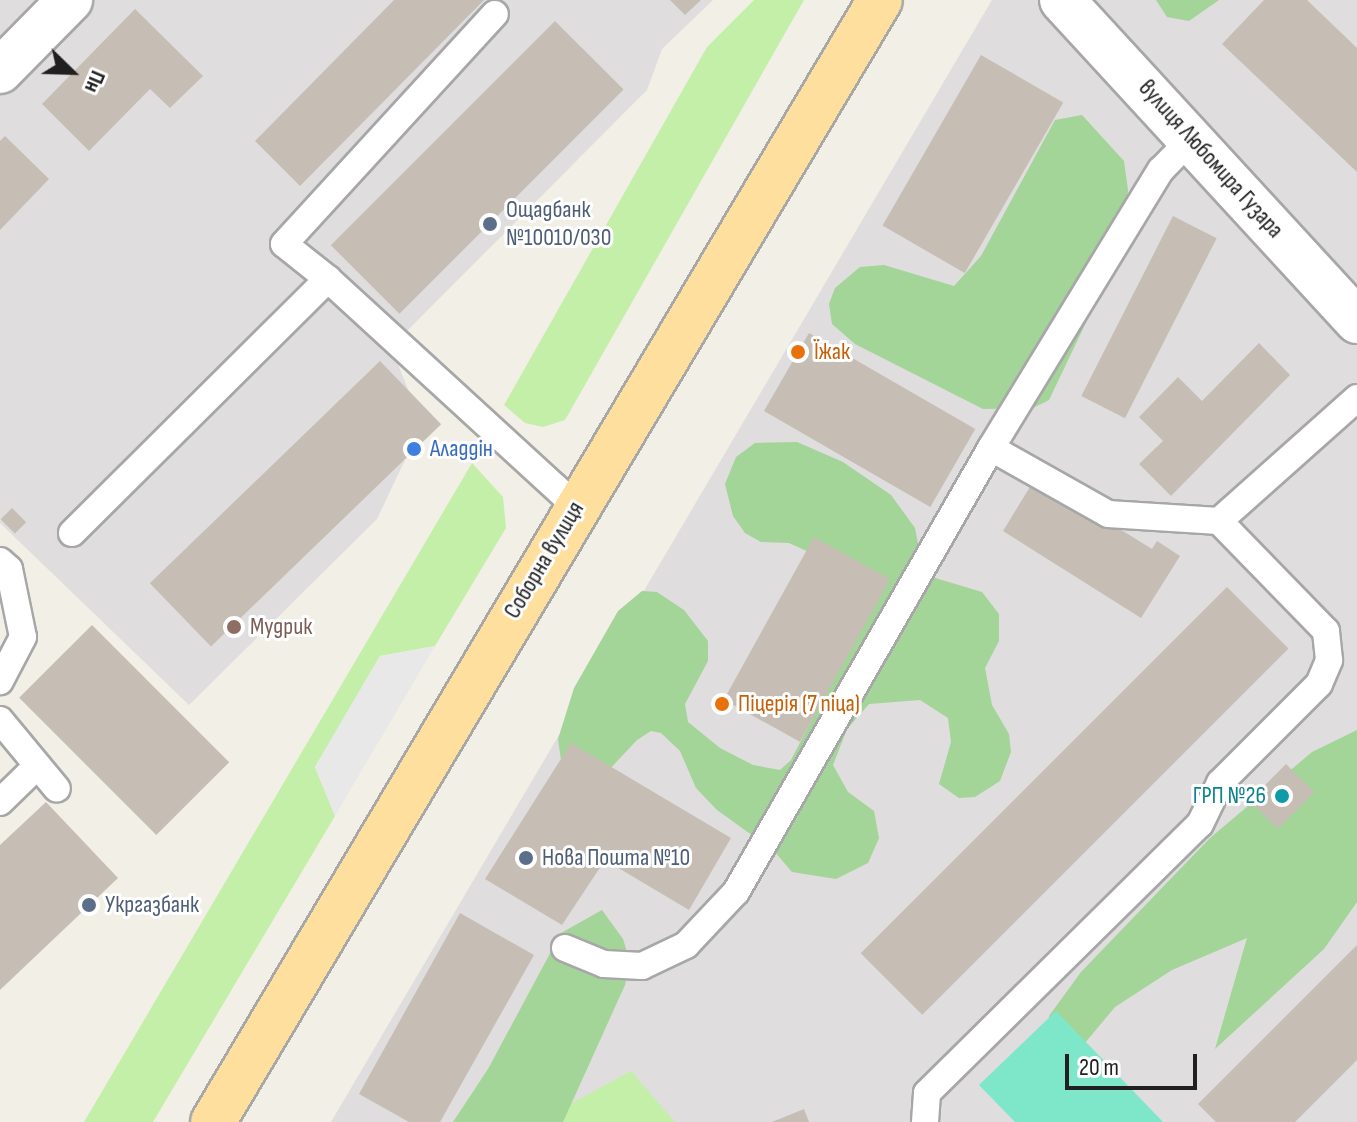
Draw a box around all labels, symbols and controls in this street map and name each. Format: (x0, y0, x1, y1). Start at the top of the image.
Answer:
north arrow (32, 32, 112, 112)
text: Пн (78, 67, 111, 97)
street label: вулиця Любомира Гузара (1132, 74, 1290, 244)
place label: Ощадбанк №10010/030 (506, 196, 611, 252)
marker: Ощадбанк №10010/030 (481, 215, 499, 233)
place label: Їжак (814, 338, 850, 366)
marker: Їжак (789, 343, 807, 361)
place label: Аладдін (430, 435, 493, 463)
marker: Аладдін (405, 440, 423, 458)
street label: Соборна вулиця (498, 496, 590, 624)
place label: Мудрик (250, 613, 312, 641)
marker: Мудрик (225, 618, 243, 636)
place label: Піцерія (7 піца) (738, 690, 860, 718)
marker: Піцерія (7 піца) (713, 695, 731, 713)
place label: ГРП №26 (1193, 782, 1266, 810)
marker: ГРП №26 (1273, 787, 1291, 805)
place label: Нова Пошта №10 (542, 844, 690, 872)
marker: Нова Пошта №10 (517, 849, 535, 867)
place label: Укргазбанк (105, 891, 199, 919)
marker: Укргазбанк (80, 896, 98, 914)
scale bar (1069, 1038, 1201, 1088)
text: 20 m (1079, 1053, 1119, 1082)

